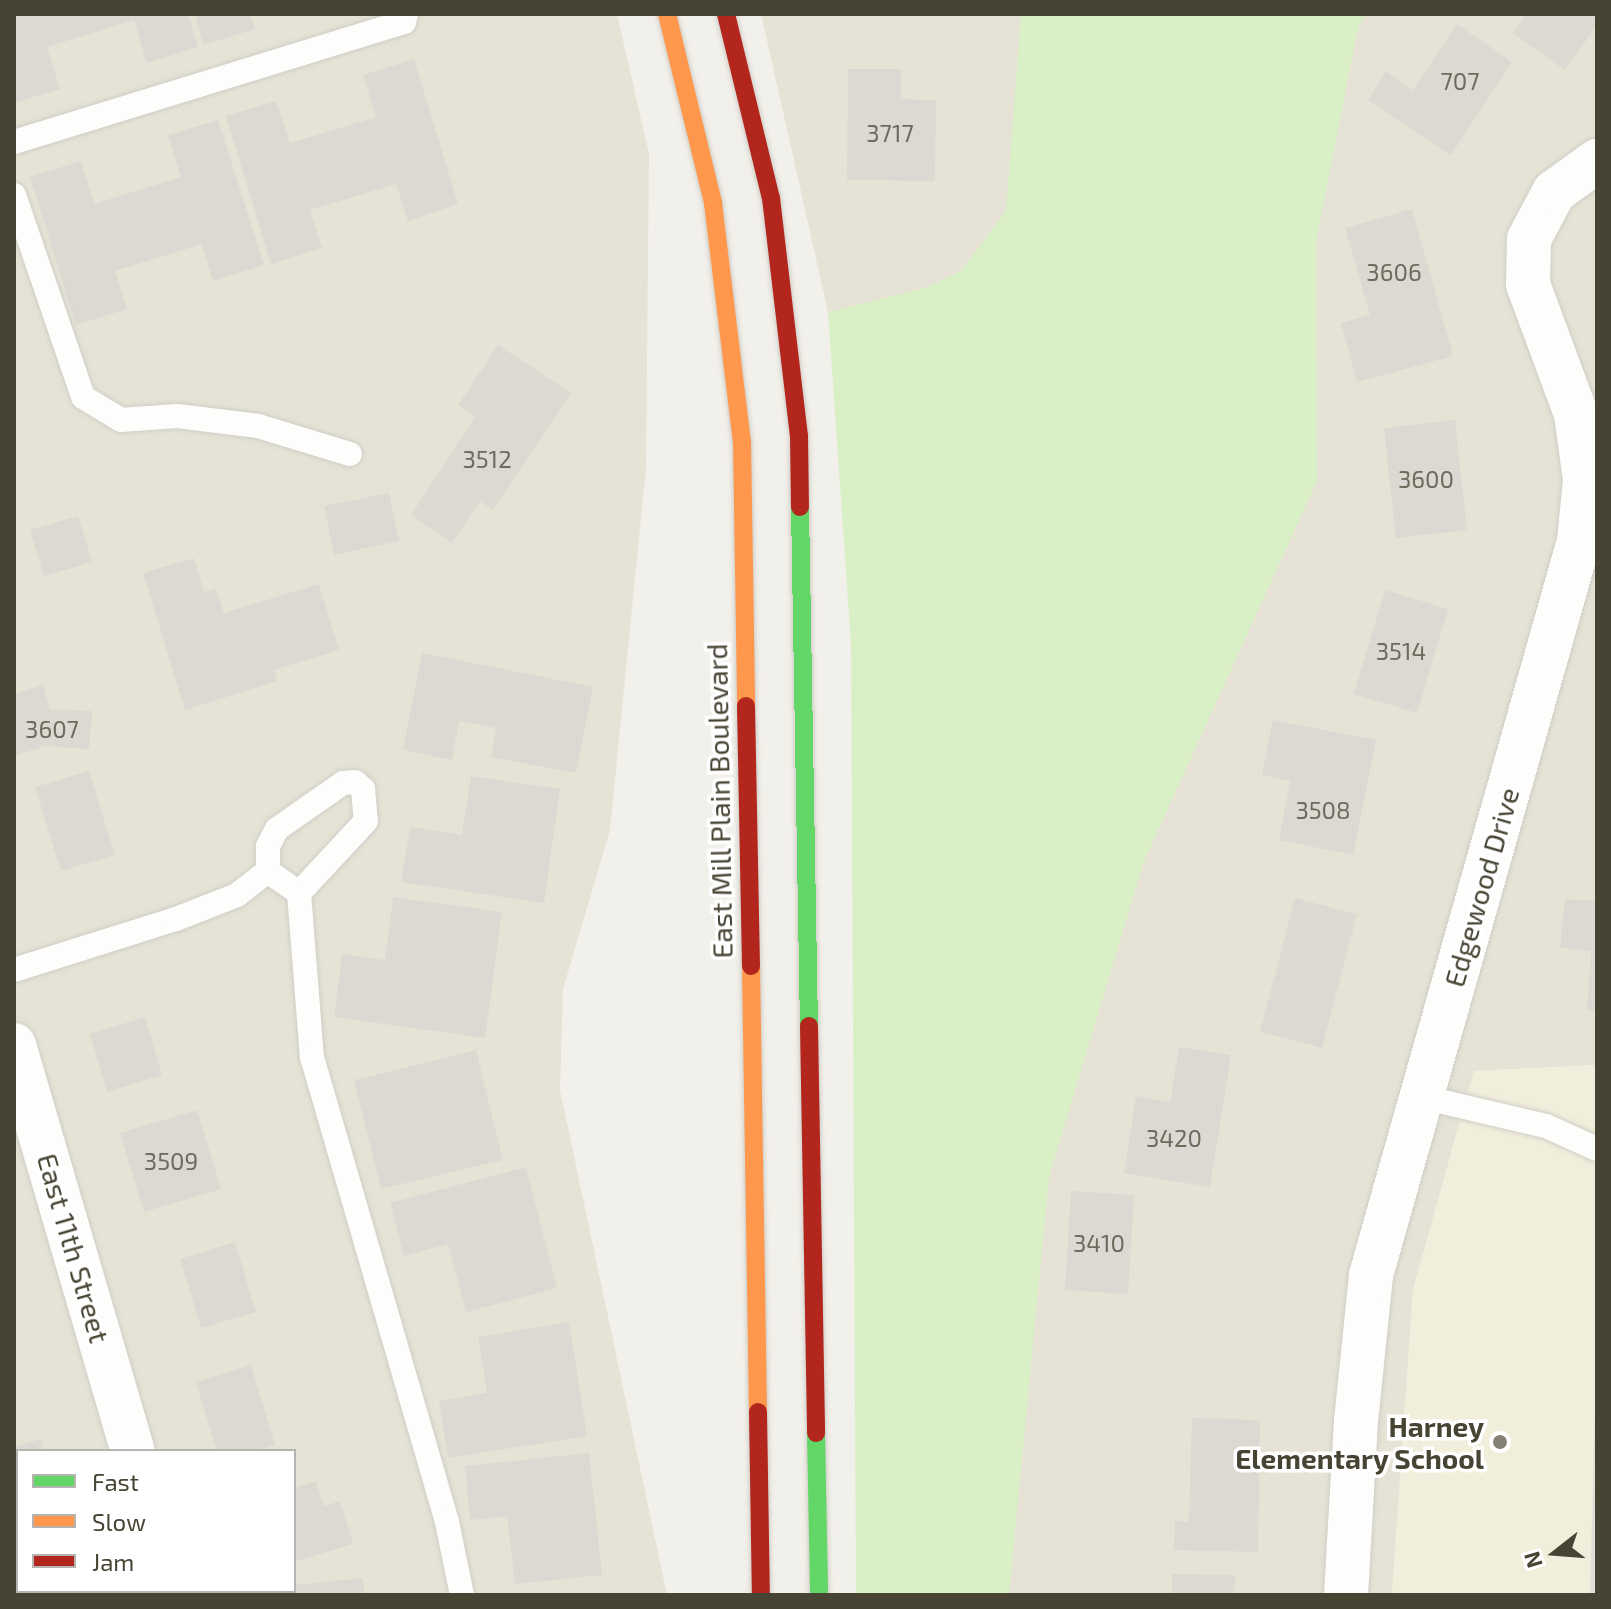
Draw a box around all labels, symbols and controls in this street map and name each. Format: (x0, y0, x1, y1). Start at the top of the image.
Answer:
house number: 707 (1440, 67, 1480, 95)
house number: 3717 (866, 119, 914, 147)
house number: 3606 (1366, 258, 1422, 286)
house number: 3512 (462, 445, 512, 473)
house number: 3600 (1398, 465, 1454, 493)
house number: 3514 (1376, 637, 1426, 665)
street label: East Mill Plain Boulevard (699, 643, 739, 959)
house number: 3607 (25, 715, 79, 743)
street label: Edgewood Drive (1436, 783, 1526, 991)
house number: 3508 (1295, 796, 1351, 824)
house number: 3420 (1146, 1124, 1202, 1152)
house number: 3509 (144, 1147, 198, 1175)
street label: East 11th Street (31, 1149, 117, 1347)
house number: 3410 (1073, 1229, 1125, 1257)
place label: Harney Elementary School (1235, 1409, 1484, 1475)
marker: Harney Elementary School (1491, 1433, 1509, 1451)
legend (16, 1449, 296, 1593)
text: Fast (92, 1467, 139, 1496)
text: Slow (92, 1507, 146, 1536)
north arrow (1515, 1513, 1595, 1593)
text: Jam (92, 1547, 134, 1576)
text: N (1517, 1549, 1547, 1571)

